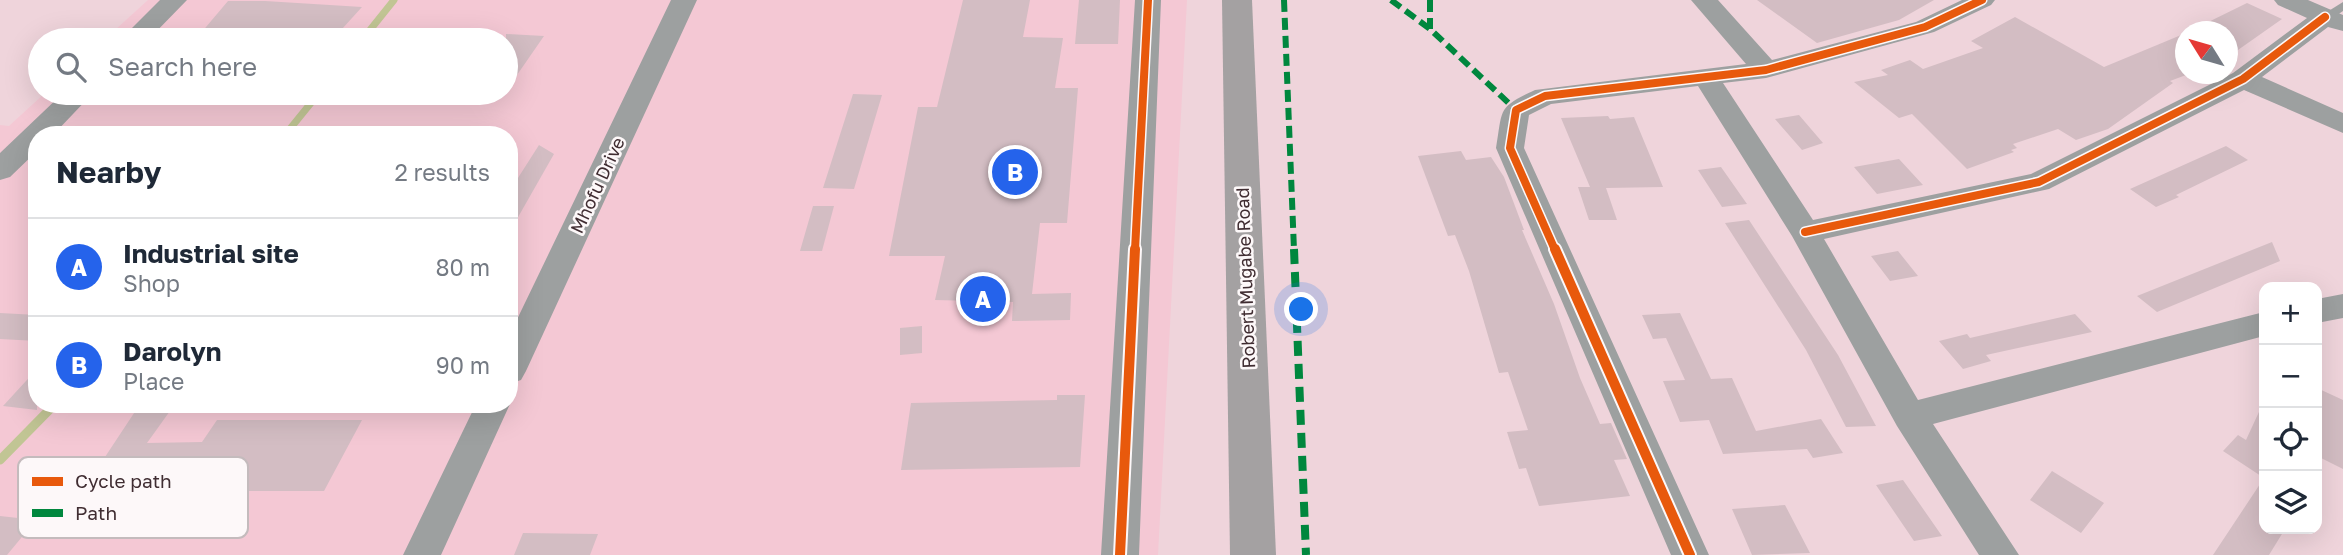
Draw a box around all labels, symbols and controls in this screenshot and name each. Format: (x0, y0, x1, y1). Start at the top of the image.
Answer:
north arrow (2175, 21, 2238, 84)
search box (28, 28, 518, 105)
icon: search (52, 48, 90, 86)
text: Search here (108, 51, 257, 82)
street label: Mhofu Drive (565, 133, 629, 237)
pin: B (992, 146, 1038, 198)
text: Nearby (56, 154, 161, 190)
text: 2 results (394, 158, 490, 186)
street label: Robert Mugabe Road (1231, 187, 1259, 369)
text: Industrial site (123, 238, 299, 269)
text: A (71, 253, 87, 281)
text: 80 m (436, 253, 490, 281)
text: Shop (123, 269, 180, 297)
pin: A (960, 273, 1006, 325)
map controls (2259, 282, 2322, 534)
button: + (2259, 282, 2322, 345)
your location (1284, 292, 1318, 326)
text: Darolyn (123, 336, 222, 367)
button: − (2259, 345, 2322, 408)
text: B (71, 351, 87, 379)
text: 90 m (436, 351, 490, 379)
text: Place (123, 367, 184, 395)
button: locate (2259, 408, 2322, 471)
legend (18, 457, 248, 538)
text: Cycle path (75, 469, 172, 492)
button: layers (2259, 471, 2322, 534)
text: Path (75, 501, 117, 524)

